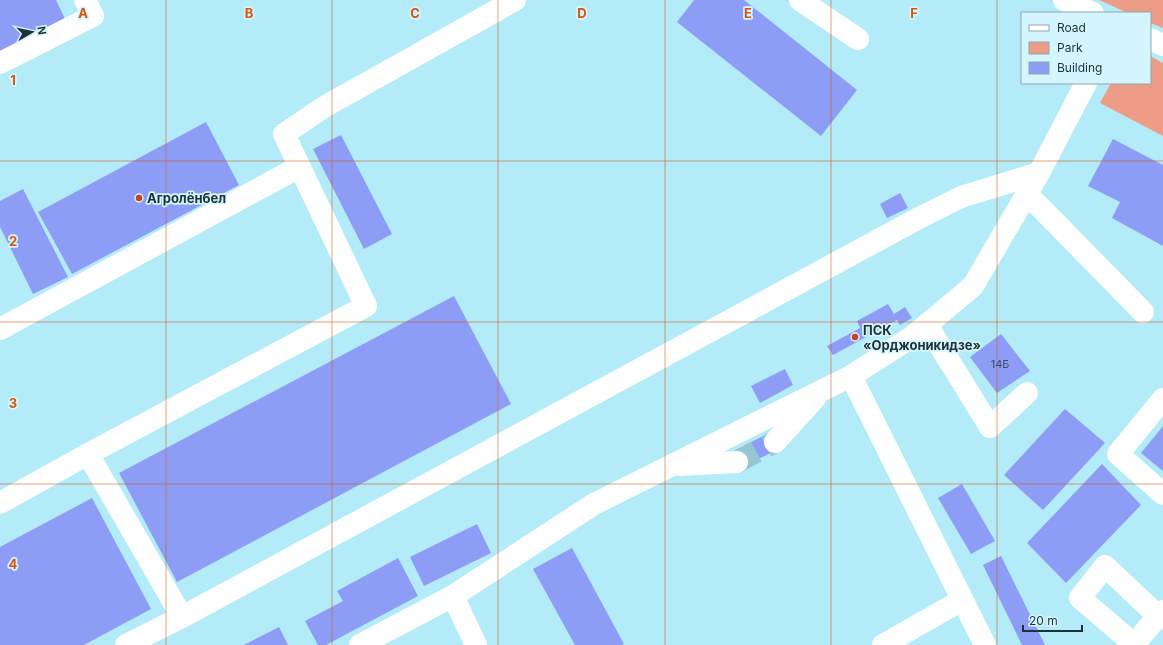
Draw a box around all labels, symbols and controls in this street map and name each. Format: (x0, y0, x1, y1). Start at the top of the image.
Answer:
text: A (78, 5, 88, 21)
text: B (245, 5, 254, 21)
text: C (410, 5, 420, 21)
text: D (577, 5, 587, 21)
text: E (744, 5, 752, 21)
text: F (910, 5, 918, 21)
north arrow (12, 12, 52, 52)
legend (1021, 12, 1151, 84)
text: Road (1057, 20, 1086, 35)
text: N (34, 25, 49, 36)
text: Park (1057, 40, 1083, 55)
text: Building (1057, 60, 1102, 75)
text: 1 (10, 72, 16, 88)
place label: Агролёнбел (147, 190, 226, 206)
marker: Агролёнбел (134, 193, 144, 203)
text: 2 (9, 233, 17, 249)
place label: ПСК «Орджоникидзе» (863, 322, 981, 353)
marker: ПСК «Орджоникидзе» (850, 332, 860, 342)
house number: 14Б (991, 357, 1009, 371)
text: 3 (9, 395, 17, 411)
text: 4 (9, 556, 18, 572)
scale bar (1023, 607, 1082, 633)
text: 20 m (1029, 613, 1058, 628)

